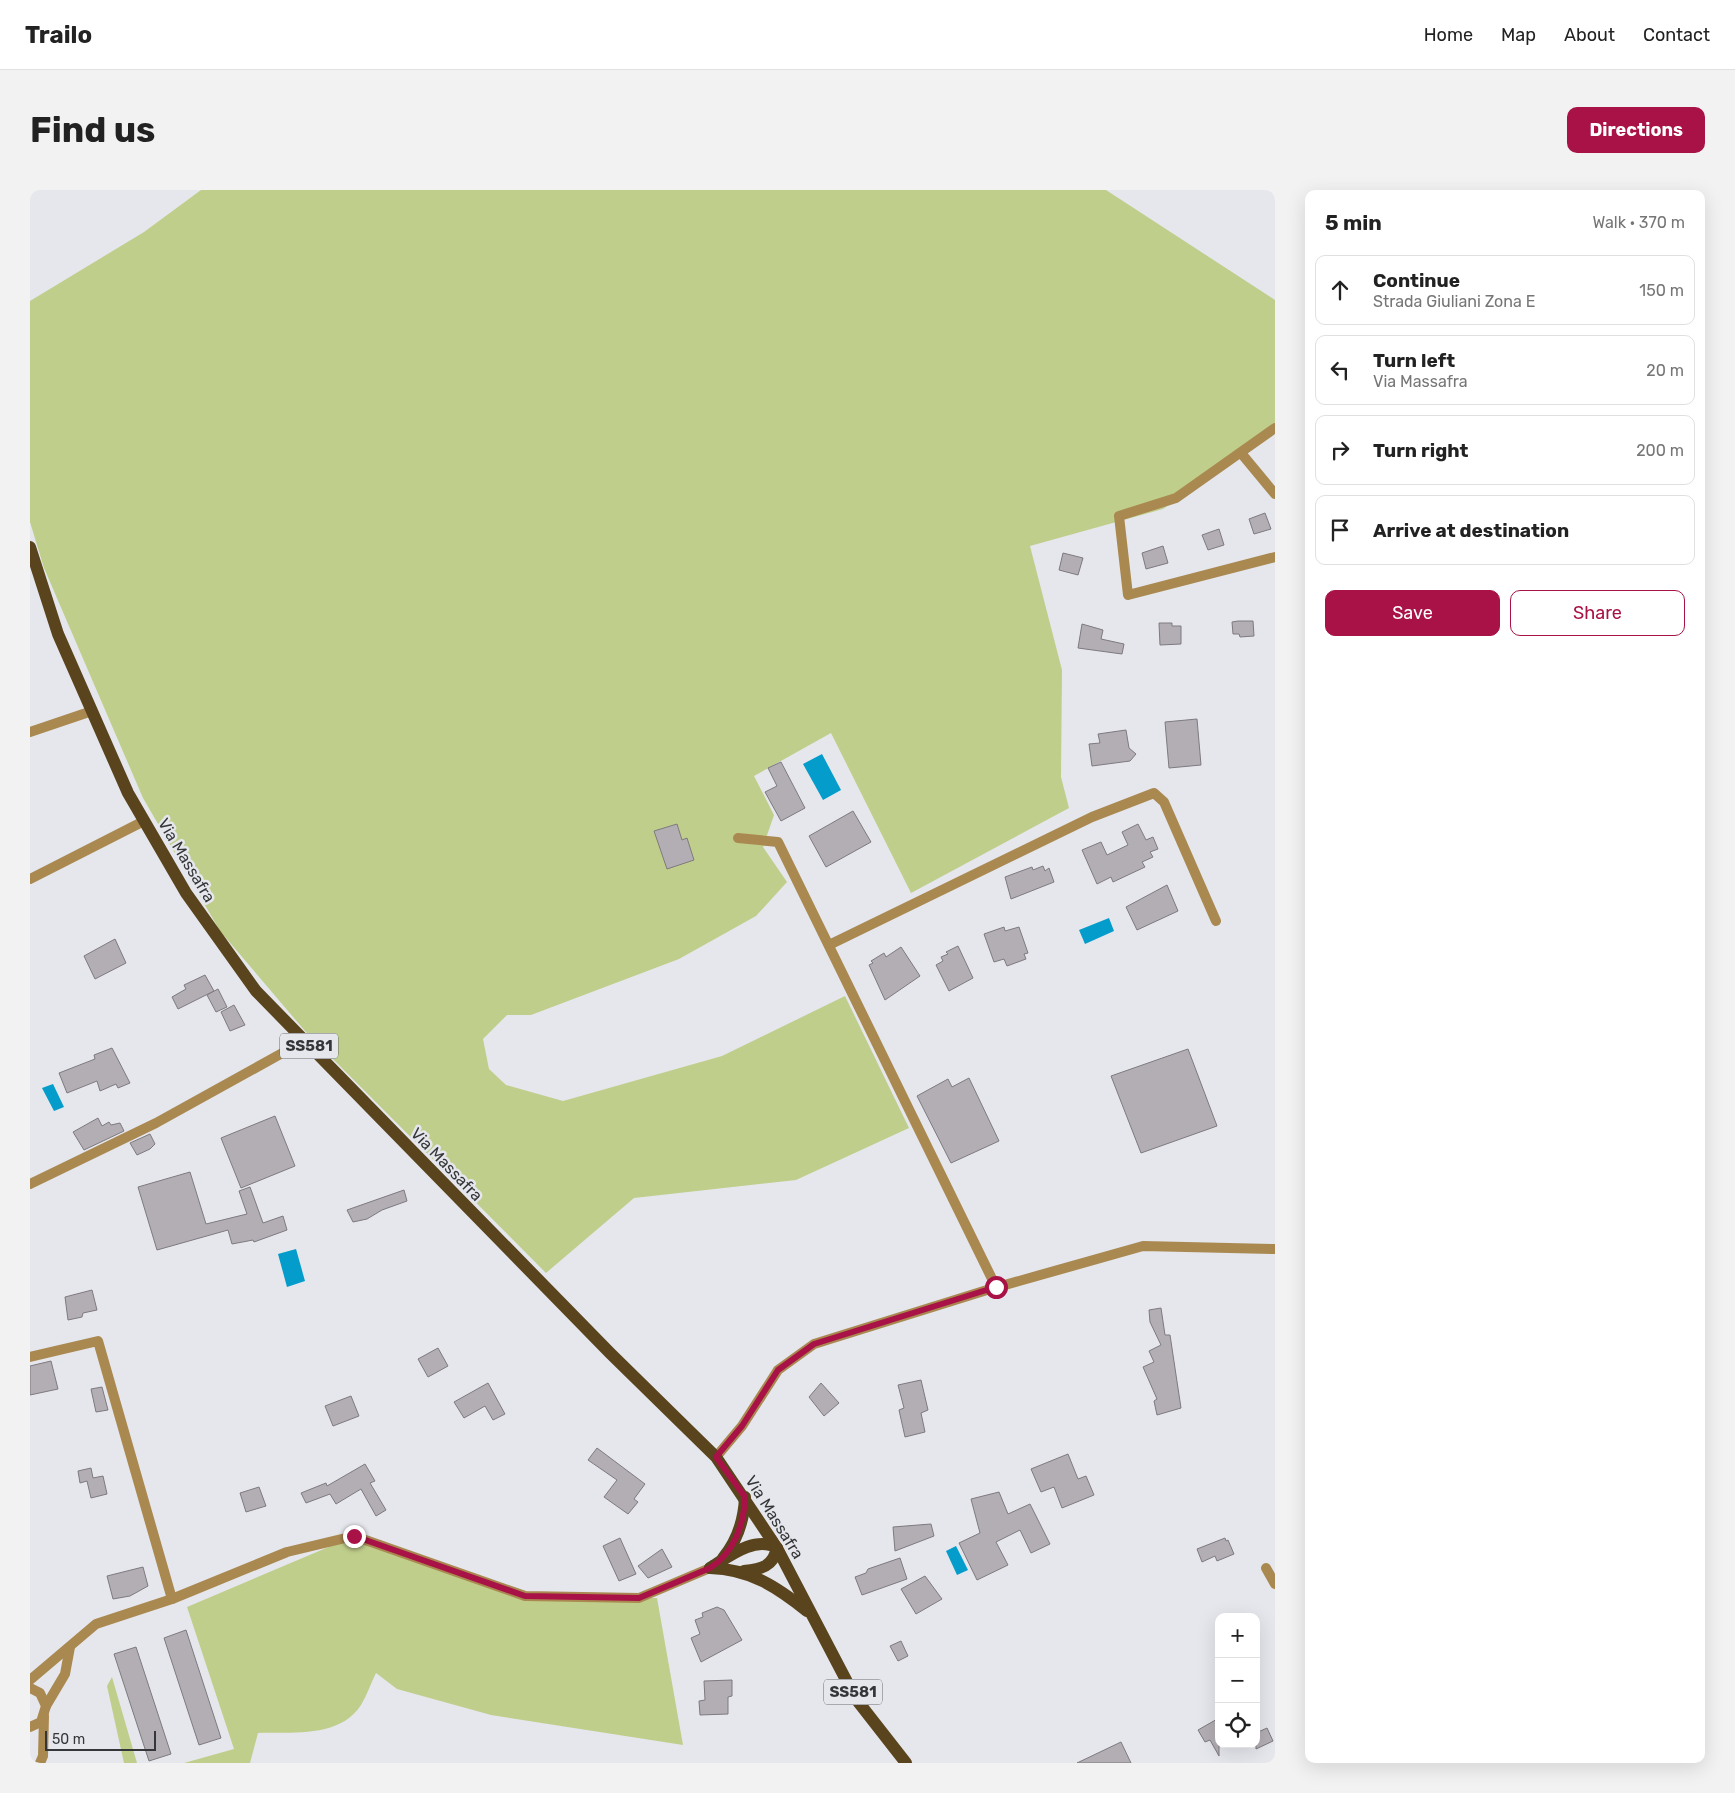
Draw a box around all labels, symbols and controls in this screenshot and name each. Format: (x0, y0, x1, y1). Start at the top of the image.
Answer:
text: Trailo (25, 21, 92, 49)
text: Home (1424, 24, 1473, 46)
text: Map (1501, 24, 1536, 46)
text: About (1564, 24, 1615, 46)
text: Contact (1643, 24, 1710, 46)
button: Directions (1567, 107, 1705, 153)
text: Find us (30, 109, 155, 151)
text: 5 min (1325, 210, 1382, 235)
text: Walk · 370 m (1592, 213, 1685, 232)
text: Continue (1373, 269, 1460, 292)
icon: ahead (1326, 276, 1354, 304)
text: 150 m (1639, 281, 1684, 300)
text: Strada Giuliani Zona E (1373, 292, 1535, 311)
text: Turn left (1373, 349, 1455, 372)
icon: left (1326, 356, 1354, 384)
text: 20 m (1646, 361, 1684, 380)
text: Via Massafra (1373, 372, 1468, 391)
icon: right (1326, 436, 1354, 464)
text: Turn right (1373, 439, 1468, 462)
text: 200 m (1636, 441, 1684, 460)
icon: arrive (1326, 516, 1354, 544)
text: Arrive at destination (1373, 519, 1569, 542)
button: Save (1325, 590, 1500, 636)
button: Share (1510, 590, 1685, 636)
street label: Via Massafra (154, 815, 219, 906)
road number: SS581 (280, 1034, 338, 1058)
street label: Via Massafra (407, 1124, 486, 1205)
route start (985, 1276, 1008, 1299)
street label: Via Massafra (741, 1472, 808, 1562)
route end (343, 1525, 366, 1548)
map controls (1215, 1613, 1260, 1748)
button: + (1215, 1613, 1260, 1658)
button: − (1215, 1658, 1260, 1703)
road number: SS581 (824, 1680, 882, 1704)
button: locate (1215, 1703, 1260, 1748)
scale bar (45, 1728, 156, 1751)
text: 50 m (52, 1731, 85, 1748)

